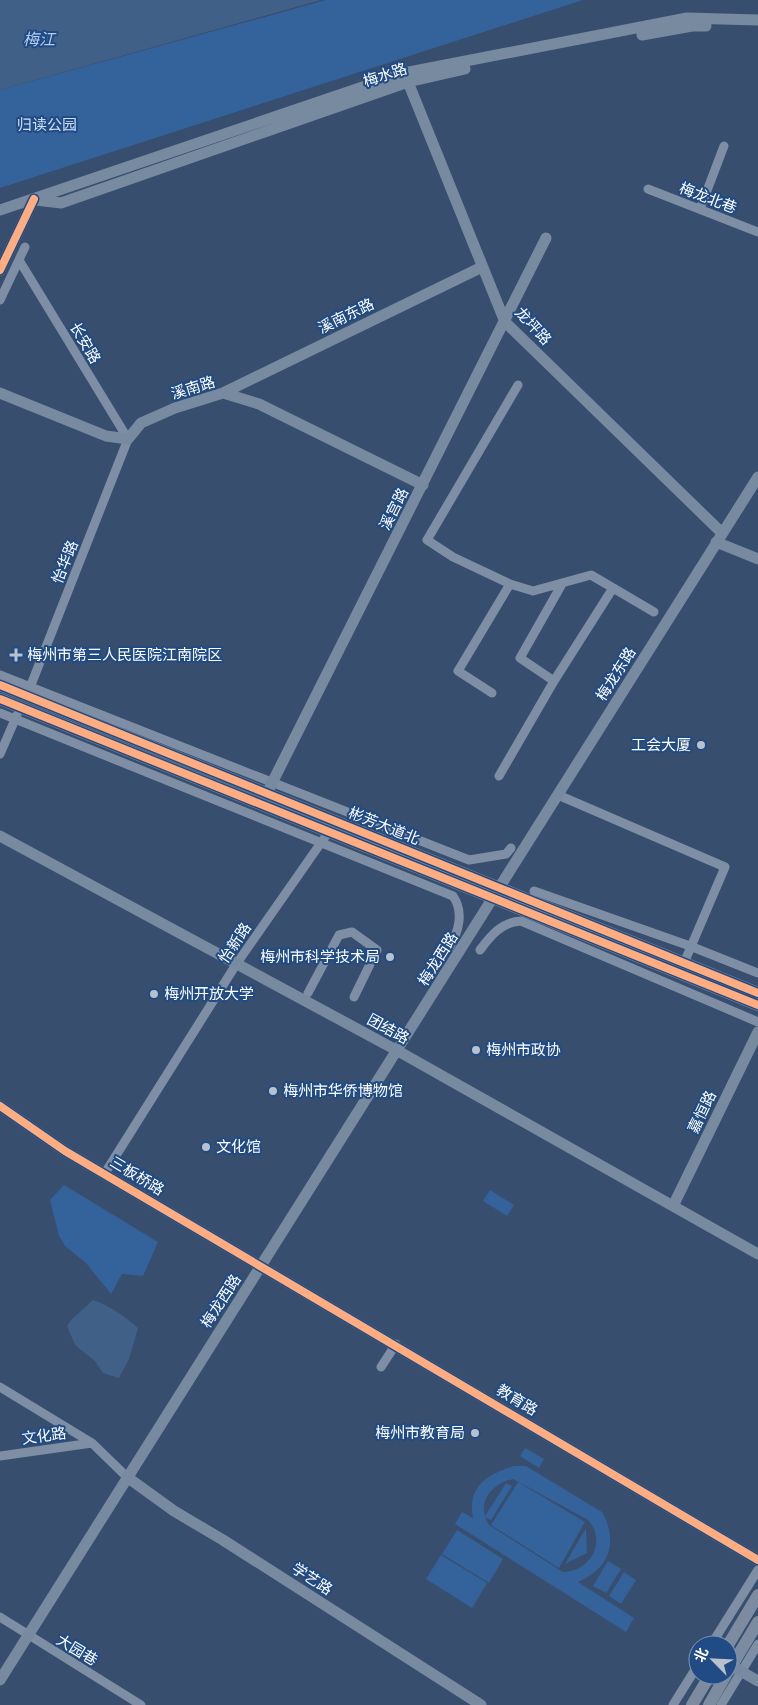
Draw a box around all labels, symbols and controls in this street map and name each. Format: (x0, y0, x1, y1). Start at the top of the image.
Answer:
water label: 梅江 (23, 30, 57, 49)
street label: 梅水路 (361, 59, 409, 91)
park label: 归读公园 (17, 116, 77, 134)
street label: 梅龙北巷 (677, 179, 739, 217)
street label: 溪南东路 (315, 295, 377, 337)
street label: 龙坪路 (511, 303, 555, 349)
street label: 长安路 (66, 319, 104, 367)
street label: 溪南路 (169, 373, 217, 403)
street label: 溪宫路 (376, 485, 412, 533)
street label: 怡华路 (48, 538, 82, 586)
street label: 梅龙东路 (592, 644, 640, 704)
place label: 梅州市第三人民医院江南院区 (27, 646, 222, 664)
marker: 梅州市第三人民医院江南院区 (9, 648, 23, 662)
place label: 工会大厦 (631, 736, 691, 754)
marker: 工会大厦 (695, 739, 707, 751)
street label: 彬芳大道北 (346, 804, 422, 848)
street label: 怡新路 (215, 919, 255, 967)
street label: 梅龙西路 (414, 929, 462, 989)
place label: 梅州市科学技术局 (260, 948, 380, 966)
marker: 梅州市科学技术局 (384, 951, 396, 963)
place label: 梅州开放大学 (164, 985, 254, 1003)
marker: 梅州开放大学 (148, 988, 160, 1000)
street label: 团结路 (364, 1010, 412, 1048)
place label: 梅州市政协 (486, 1041, 561, 1059)
marker: 梅州市政协 (470, 1044, 482, 1056)
place label: 梅州市华侨博物馆 (283, 1082, 403, 1100)
marker: 梅州市华侨博物馆 (267, 1085, 279, 1097)
street label: 嘉恒路 (684, 1088, 720, 1136)
place label: 文化馆 (216, 1138, 261, 1156)
marker: 文化馆 (200, 1141, 212, 1153)
street label: 三板桥路 (107, 1153, 167, 1199)
street label: 梅龙西路 (197, 1271, 245, 1331)
street label: 教育路 (493, 1381, 541, 1419)
street label: 文化路 (20, 1424, 68, 1448)
place label: 梅州市教育局 (375, 1424, 465, 1442)
marker: 梅州市教育局 (469, 1427, 481, 1439)
street label: 学艺路 (288, 1559, 336, 1599)
street label: 大园巷 (53, 1631, 101, 1669)
north arrow (688, 1635, 738, 1685)
text: 北 (691, 1645, 711, 1664)

